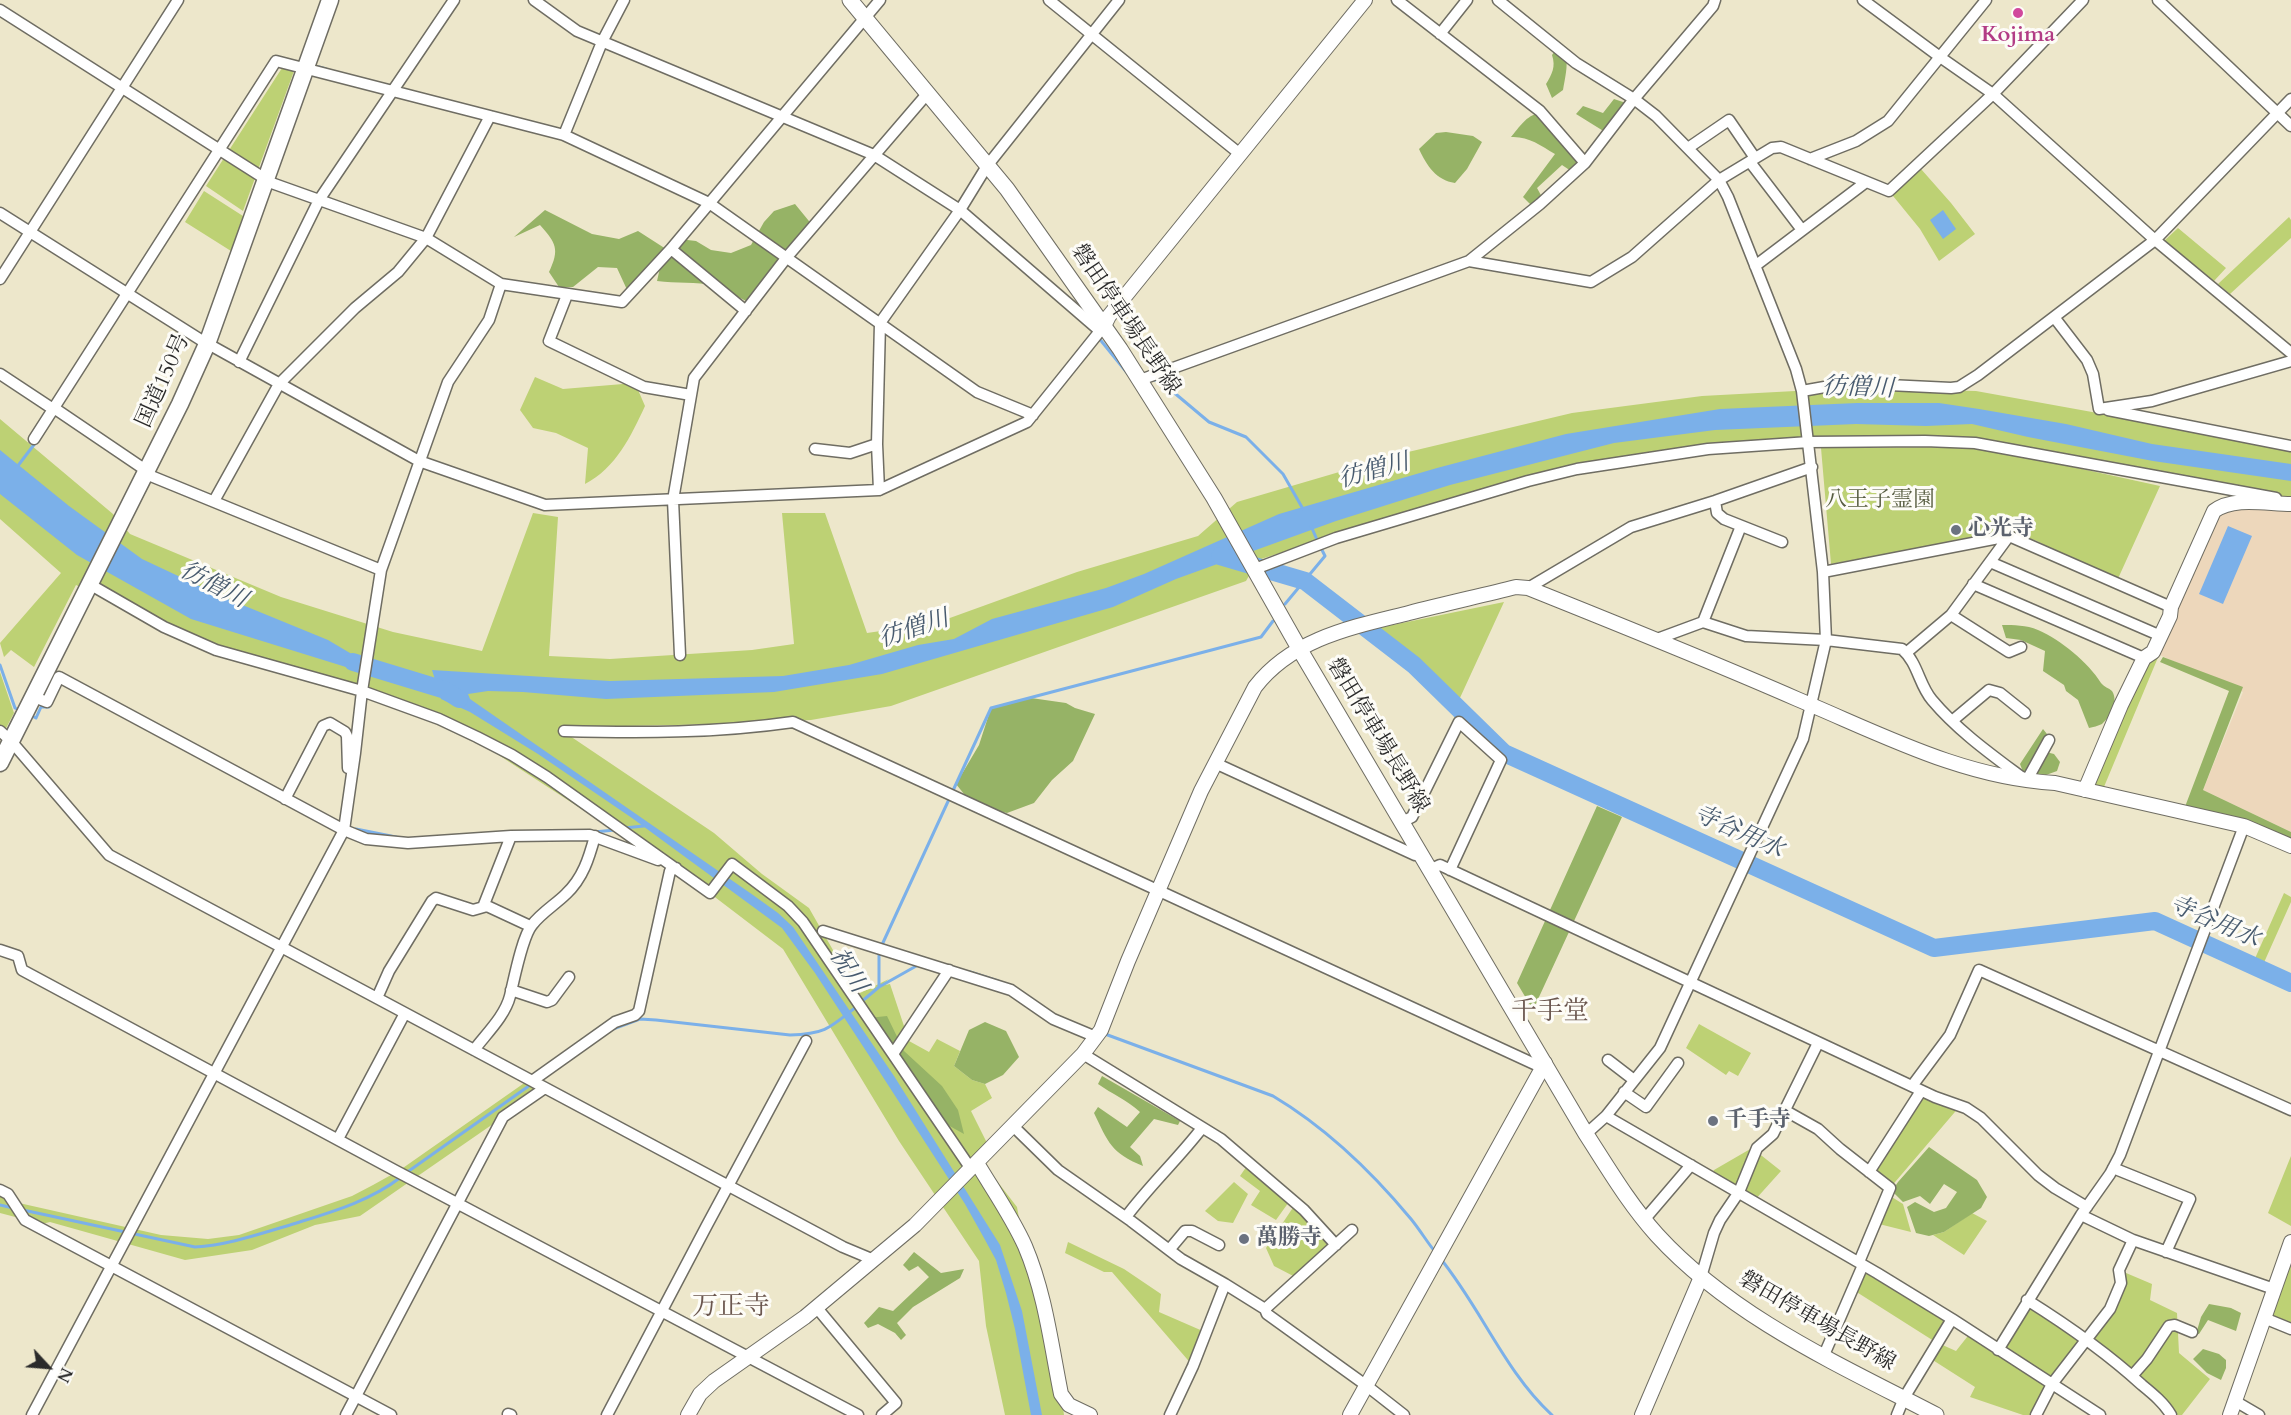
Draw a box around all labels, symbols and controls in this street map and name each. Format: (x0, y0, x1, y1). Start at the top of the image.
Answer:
marker: Kojima (2011, 6, 2025, 20)
place label: Kojima (1981, 23, 2055, 49)
street label: 磐田停車場長野線 (1065, 240, 1185, 400)
street label: 国道150号 (132, 330, 196, 432)
water label: 彷僧川 (1822, 373, 1894, 405)
water label: 彷僧川 (1335, 449, 1413, 495)
park label: 八王子霊園 (1825, 488, 1935, 514)
place label: 心光寺 (1968, 517, 2034, 543)
marker: 心光寺 (1949, 523, 1963, 537)
water label: 彷僧川 (174, 557, 252, 615)
water label: 彷僧川 (875, 605, 953, 655)
street label: 磐田停車場長野線 (1320, 654, 1434, 818)
water label: 寺谷用水 (1688, 800, 1788, 866)
water label: 寺谷用水 (2164, 891, 2264, 955)
water label: 祝川 (822, 943, 872, 999)
district label: 千手堂 (1511, 997, 1589, 1029)
place label: 千手寺 (1725, 1108, 1791, 1134)
marker: 千手寺 (1706, 1114, 1720, 1128)
place label: 萬勝寺 (1256, 1226, 1322, 1252)
marker: 萬勝寺 (1237, 1232, 1251, 1246)
street label: 磐田停車場長野線 (1734, 1267, 1900, 1377)
district label: 万正寺 (692, 1292, 770, 1324)
north arrow (18, 1337, 78, 1397)
text: N (51, 1364, 77, 1386)

